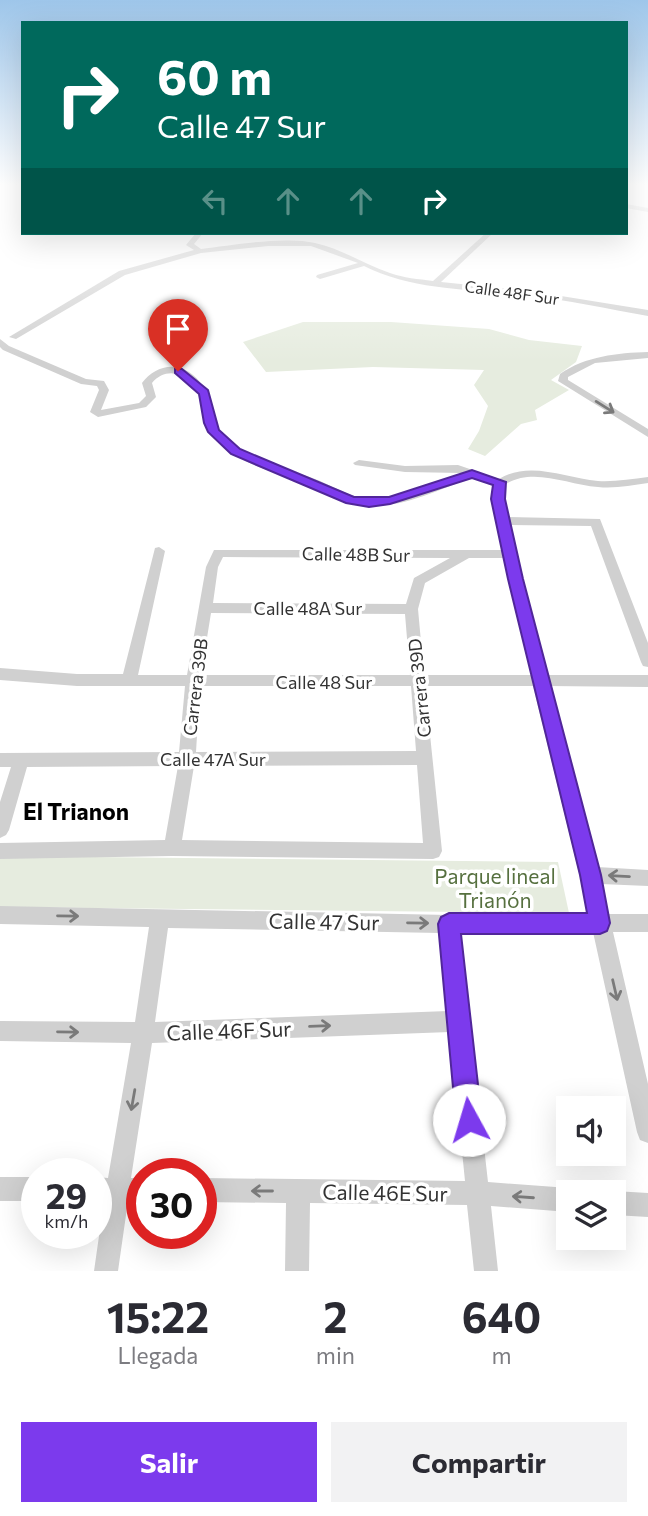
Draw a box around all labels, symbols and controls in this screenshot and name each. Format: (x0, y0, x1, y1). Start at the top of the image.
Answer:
text: 60 m (157, 45, 272, 105)
icon: right (42, 49, 133, 140)
text: Calle 47 Sur (157, 105, 326, 145)
icon: left (196, 182, 234, 220)
icon: ahead (269, 182, 307, 220)
icon: ahead (342, 182, 380, 220)
icon: right (415, 182, 453, 220)
street label: Calle 48F Sur (464, 276, 561, 308)
pin (148, 299, 208, 371)
icon: arrive (159, 310, 197, 348)
one-way arrow (595, 401, 615, 415)
street label: Calle 48B Sur (302, 542, 410, 566)
street label: Calle 48A Sur (254, 597, 362, 619)
street label: Carrera 39B (178, 637, 212, 737)
street label: Carrera 39D (403, 637, 435, 739)
street label: Calle 48 Sur (276, 671, 372, 693)
street label: Calle 47A Sur (160, 748, 266, 770)
district label: El Trianon (23, 797, 129, 825)
park label: Parque lineal Trianón (434, 863, 556, 912)
one-way arrow (608, 870, 631, 883)
street label: Calle 47 Sur (268, 908, 380, 934)
one-way arrow (56, 910, 79, 923)
one-way arrow (406, 917, 429, 930)
one-way arrow (609, 978, 622, 1001)
street label: Calle 46F Sur (166, 1015, 292, 1045)
one-way arrow (308, 1020, 331, 1033)
one-way arrow (56, 1025, 79, 1039)
position arrow (432, 1083, 506, 1157)
one-way arrow (126, 1088, 139, 1111)
map controls (556, 1096, 626, 1250)
button: sound (556, 1096, 626, 1166)
speed limit sign: 30 (126, 1158, 217, 1249)
text: 29 (46, 1173, 87, 1216)
street label: Calle 46E Sur (322, 1178, 448, 1206)
button: layers (556, 1180, 626, 1250)
one-way arrow (250, 1184, 273, 1197)
one-way arrow (512, 1190, 535, 1203)
text: km/h (45, 1210, 88, 1232)
text: 15:22 (107, 1290, 209, 1342)
text: 2 (323, 1290, 347, 1342)
text: 640 (462, 1290, 541, 1342)
text: Llegada (118, 1341, 198, 1369)
text: min (316, 1341, 355, 1369)
text: m (491, 1341, 512, 1369)
button: Salir (21, 1422, 317, 1502)
button: Compartir (331, 1422, 627, 1502)

